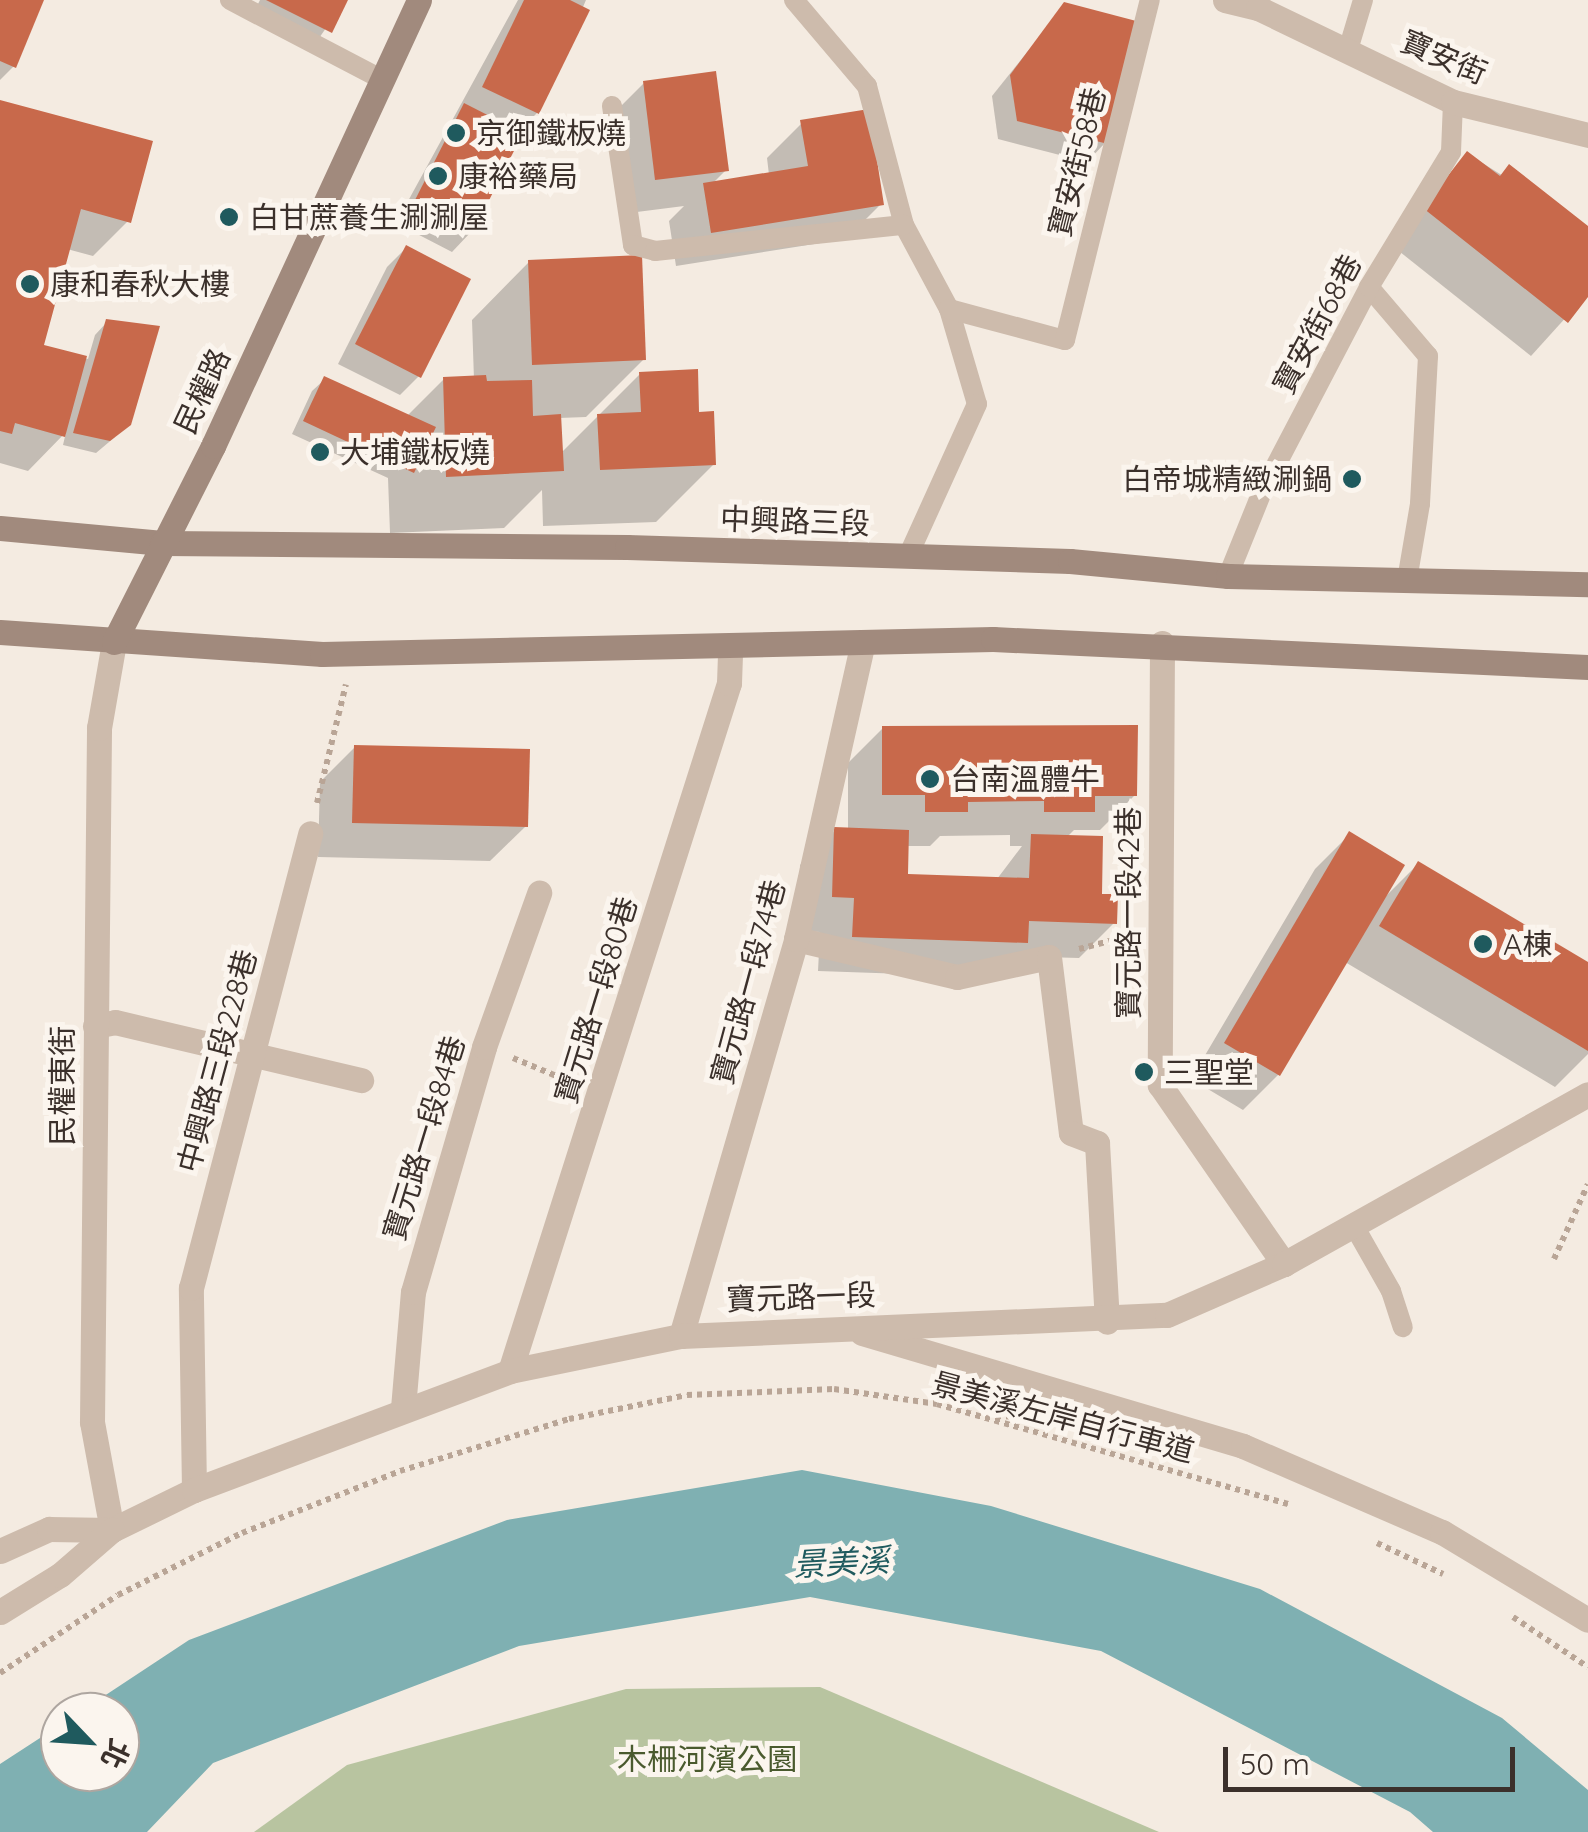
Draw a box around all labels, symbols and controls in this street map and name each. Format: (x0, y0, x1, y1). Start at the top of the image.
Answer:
street label: 寶安街 (1396, 23, 1492, 91)
street label: 寶安街58巷 (1041, 84, 1113, 240)
place label: 京御鐵板燒 (476, 115, 626, 151)
marker: 京御鐵板燒 (445, 122, 467, 144)
place label: 康裕藥局 (458, 158, 578, 194)
marker: 康裕藥局 (427, 165, 449, 187)
place label: 白甘蔗養生涮涮屋 (249, 199, 489, 235)
marker: 白甘蔗養生涮涮屋 (218, 206, 240, 228)
street label: 寶安街68巷 (1265, 248, 1369, 400)
place label: 康和春秋大樓 (50, 266, 230, 302)
marker: 康和春秋大樓 (19, 273, 41, 295)
street label: 民權路 (167, 343, 237, 439)
place label: 大埔鐵板燒 (340, 434, 490, 470)
marker: 大埔鐵板燒 (309, 441, 331, 463)
place label: 白帝城精緻涮鍋 (1122, 461, 1332, 497)
marker: 白帝城精緻涮鍋 (1341, 468, 1363, 490)
street label: 中興路三段 (719, 500, 871, 542)
place label: 台南溫體牛 (950, 761, 1100, 797)
marker: 台南溫體牛 (919, 768, 941, 790)
street label: 寶元路一段42巷 (1110, 807, 1146, 1019)
street label: 寶元路一段74巷 (703, 876, 793, 1088)
street label: 寶元路一段80巷 (547, 892, 645, 1108)
place label: A棟 (1503, 926, 1552, 962)
marker: A棟 (1472, 933, 1494, 955)
street label: 中興路三段228巷 (170, 946, 264, 1176)
street label: 民權東街 (44, 1026, 80, 1146)
street label: 寶元路一段84巷 (376, 1031, 472, 1245)
place label: 三聖堂 (1164, 1054, 1254, 1090)
marker: 三聖堂 (1133, 1061, 1155, 1083)
street label: 寶元路一段 (725, 1276, 877, 1318)
street label: 景美溪左岸自行車道 (928, 1365, 1198, 1469)
water label: 景美溪 (792, 1540, 890, 1584)
north arrow (40, 1692, 140, 1792)
scale bar (1228, 1727, 1520, 1789)
text: 北 (94, 1734, 138, 1774)
park label: 木柵河濱公園 (617, 1741, 797, 1777)
text: 50 m (1240, 1745, 1310, 1783)

